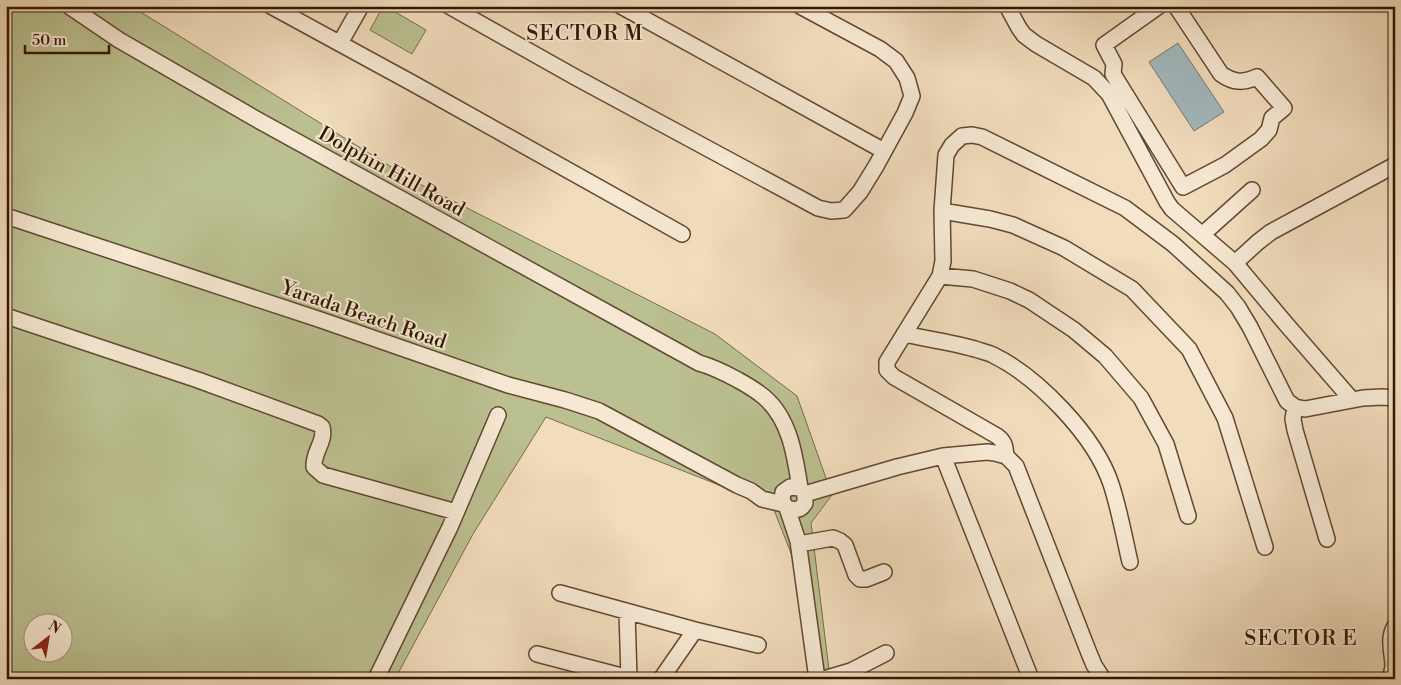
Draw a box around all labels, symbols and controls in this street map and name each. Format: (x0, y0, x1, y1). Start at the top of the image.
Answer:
district label: SECTOR M (526, 21, 644, 47)
scale bar (25, 22, 109, 54)
text: 50 m (32, 31, 66, 50)
street label: Dolphin Hill Road (314, 122, 470, 223)
street label: Yarada Beach Road (277, 275, 450, 356)
north arrow (22, 612, 72, 662)
text: N (45, 617, 64, 638)
district label: SECTOR E (1244, 626, 1358, 652)

